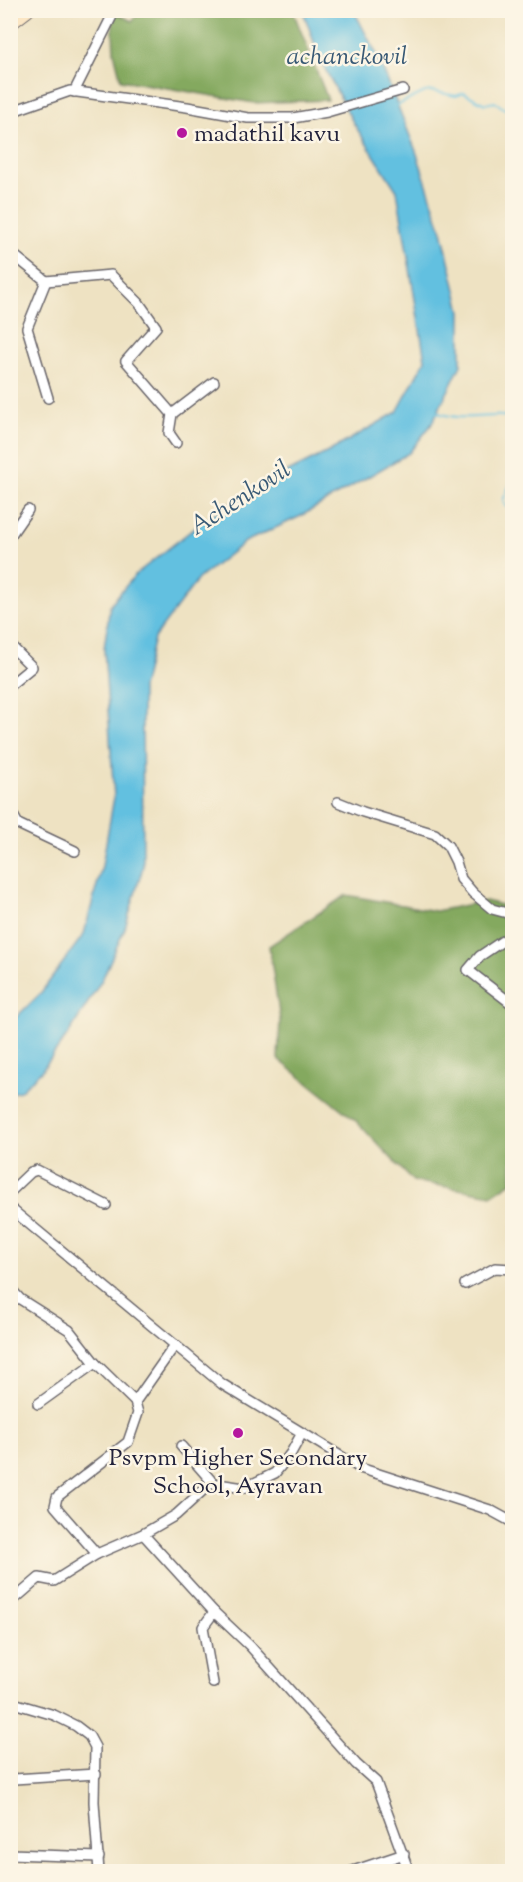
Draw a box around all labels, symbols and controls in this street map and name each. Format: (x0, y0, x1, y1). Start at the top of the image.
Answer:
water label: achanckovil (286, 39, 408, 76)
place label: madathil kavu (194, 118, 340, 152)
marker: madathil kavu (175, 126, 189, 140)
water label: Achenkovil (182, 452, 299, 546)
marker: Psvpm Higher Secondary School, Ayravan (231, 1426, 245, 1440)
place label: Psvpm Higher Secondary School, Ayravan (109, 1442, 367, 1504)

